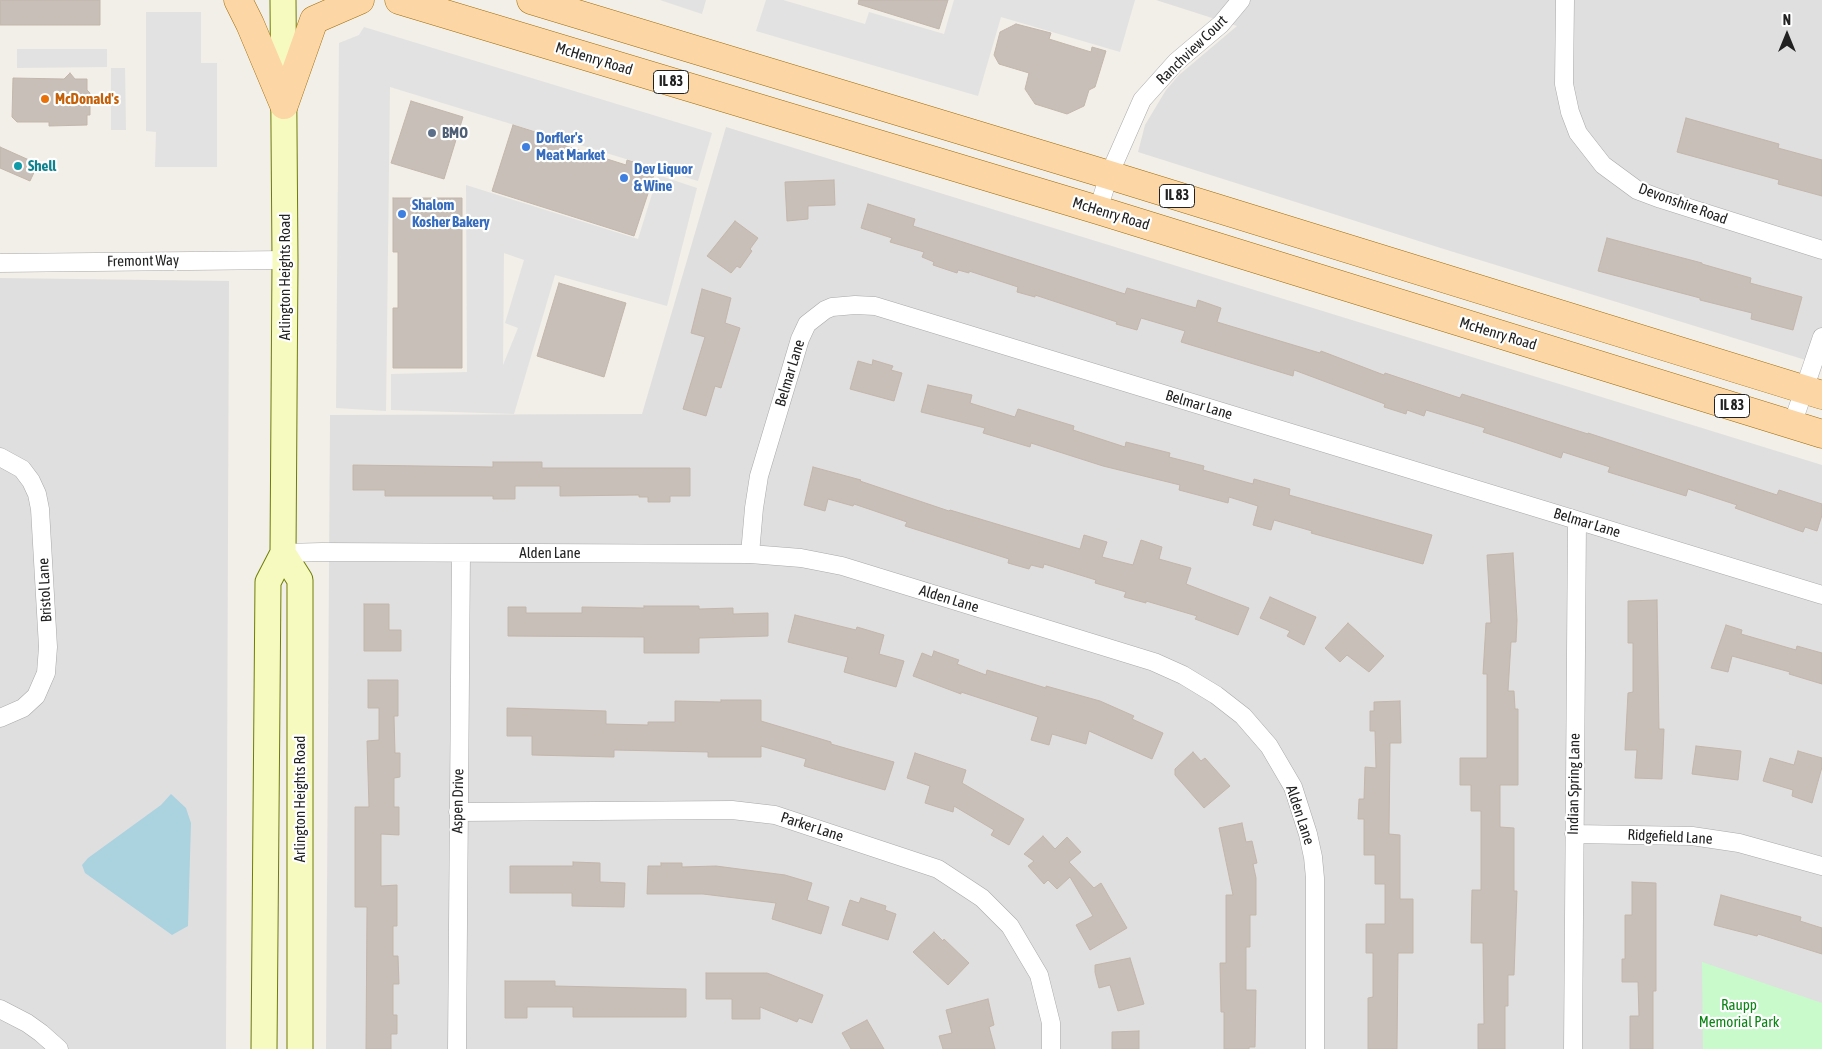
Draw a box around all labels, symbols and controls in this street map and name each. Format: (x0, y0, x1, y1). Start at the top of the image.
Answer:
north arrow (1762, 10, 1812, 60)
street label: Ranchview Court (1153, 12, 1231, 88)
text: N (1783, 12, 1791, 28)
street label: McHenry Road (553, 39, 635, 79)
road number: IL 83 (654, 70, 688, 94)
place label: McDonald's (55, 90, 119, 108)
marker: McDonald's (39, 93, 51, 105)
place label: BMO (442, 124, 468, 142)
marker: BMO (426, 127, 438, 139)
place label: Dorfler's Meat Market (536, 129, 605, 164)
marker: Dorfler's Meat Market (520, 141, 532, 153)
place label: Shell (28, 157, 56, 175)
marker: Shell (12, 160, 24, 172)
place label: Dev Liquor & Wine (634, 160, 692, 195)
marker: Dev Liquor & Wine (618, 172, 630, 184)
street label: Devonshire Road (1636, 180, 1730, 228)
road number: IL 83 (1160, 185, 1194, 208)
street label: McHenry Road (1070, 194, 1152, 234)
place label: Shalom Kosher Bakery (412, 196, 490, 231)
marker: Shalom Kosher Bakery (396, 208, 408, 220)
street label: Arlington Heights Road (276, 214, 294, 340)
street label: Fremont Way (107, 251, 179, 271)
street label: McHenry Road (1457, 314, 1539, 354)
street label: Belmar Lane (771, 337, 809, 409)
street label: Belmar Lane (1163, 386, 1235, 424)
road number: IL 83 (1714, 394, 1750, 418)
street label: Belmar Lane (1551, 504, 1623, 542)
street label: Alden Lane (519, 544, 581, 562)
street label: Bristol Lane (34, 557, 56, 623)
street label: Alden Lane (917, 581, 981, 617)
street label: Indian Spring Lane (1564, 733, 1584, 835)
street label: Arlington Heights Road (291, 736, 309, 862)
street label: Aspen Drive (448, 768, 468, 834)
street label: Alden Lane (1282, 783, 1318, 847)
street label: Parker Lane (778, 808, 846, 846)
street label: Ridgefield Lane (1627, 826, 1713, 848)
park label: Raupp Memorial Park (1699, 996, 1779, 1031)

